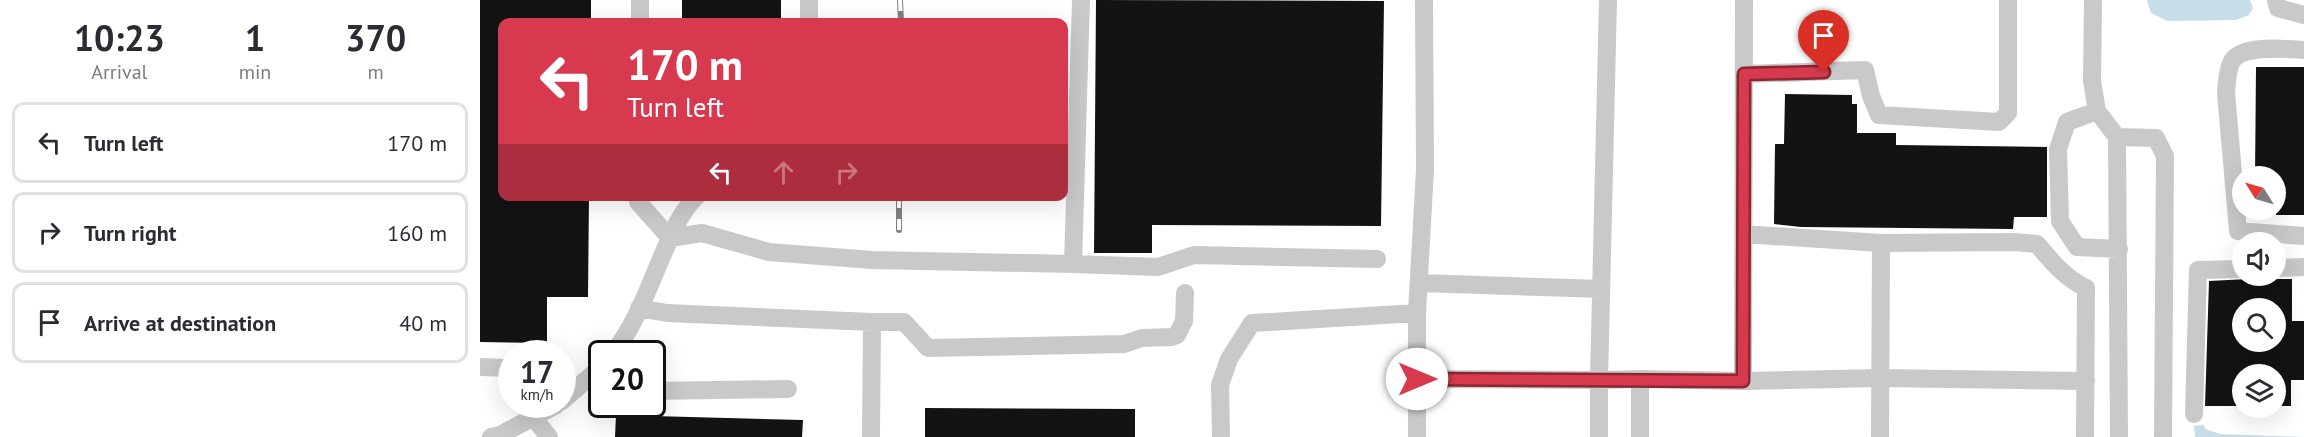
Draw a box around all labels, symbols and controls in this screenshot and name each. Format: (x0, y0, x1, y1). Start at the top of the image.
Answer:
pin (1798, 10, 1849, 72)
text: 10:23 (74, 14, 165, 61)
text: 1 (245, 14, 265, 61)
text: 370 (345, 14, 406, 61)
icon: arrive (1807, 19, 1840, 52)
text: 170 m (627, 37, 743, 92)
icon: left (528, 42, 606, 120)
text: Arrival (91, 59, 147, 85)
text: min (239, 59, 271, 85)
text: m (368, 59, 384, 85)
text: Turn left (627, 90, 724, 124)
icon: left (33, 126, 66, 159)
text: Turn left (84, 129, 164, 157)
text: 170 m (387, 129, 447, 157)
icon: left (704, 156, 737, 189)
icon: ahead (767, 156, 800, 189)
icon: right (830, 156, 863, 189)
north arrow (2232, 166, 2286, 220)
map controls (2232, 166, 2286, 418)
icon: right (33, 216, 66, 249)
text: Turn right (84, 219, 176, 247)
text: 160 m (387, 219, 447, 247)
button: sound (2232, 232, 2286, 286)
button: search (2232, 298, 2286, 352)
icon: arrive (33, 306, 66, 339)
text: Arrive at destination (84, 309, 276, 337)
text: 40 m (399, 309, 447, 337)
speed limit sign: 20 (588, 340, 666, 418)
position arrow (1385, 347, 1449, 411)
text: 17 (520, 352, 554, 391)
button: layers (2232, 364, 2286, 418)
text: km/h (521, 385, 553, 404)

